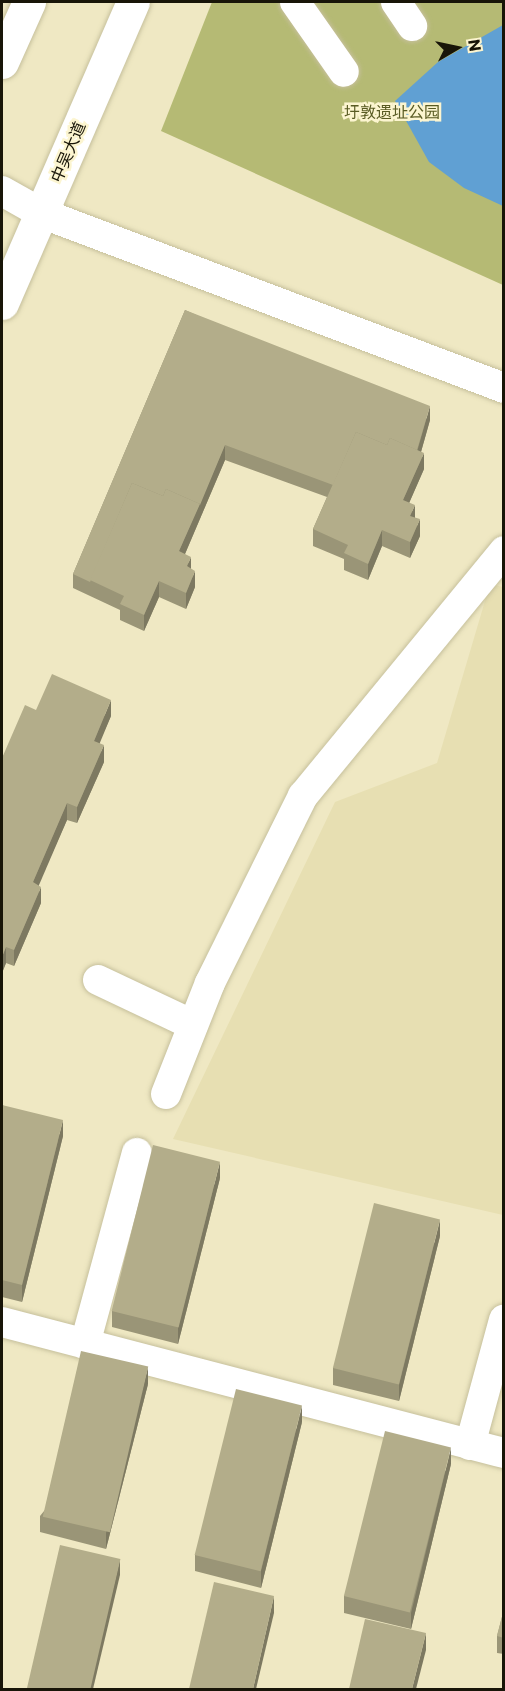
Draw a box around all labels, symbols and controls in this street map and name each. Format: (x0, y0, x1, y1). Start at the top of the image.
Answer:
north arrow (427, 18, 487, 78)
text: N (465, 38, 486, 53)
park label: 圩敦遗址公园 (344, 102, 440, 122)
street label: 中吴大道 (47, 119, 89, 185)

